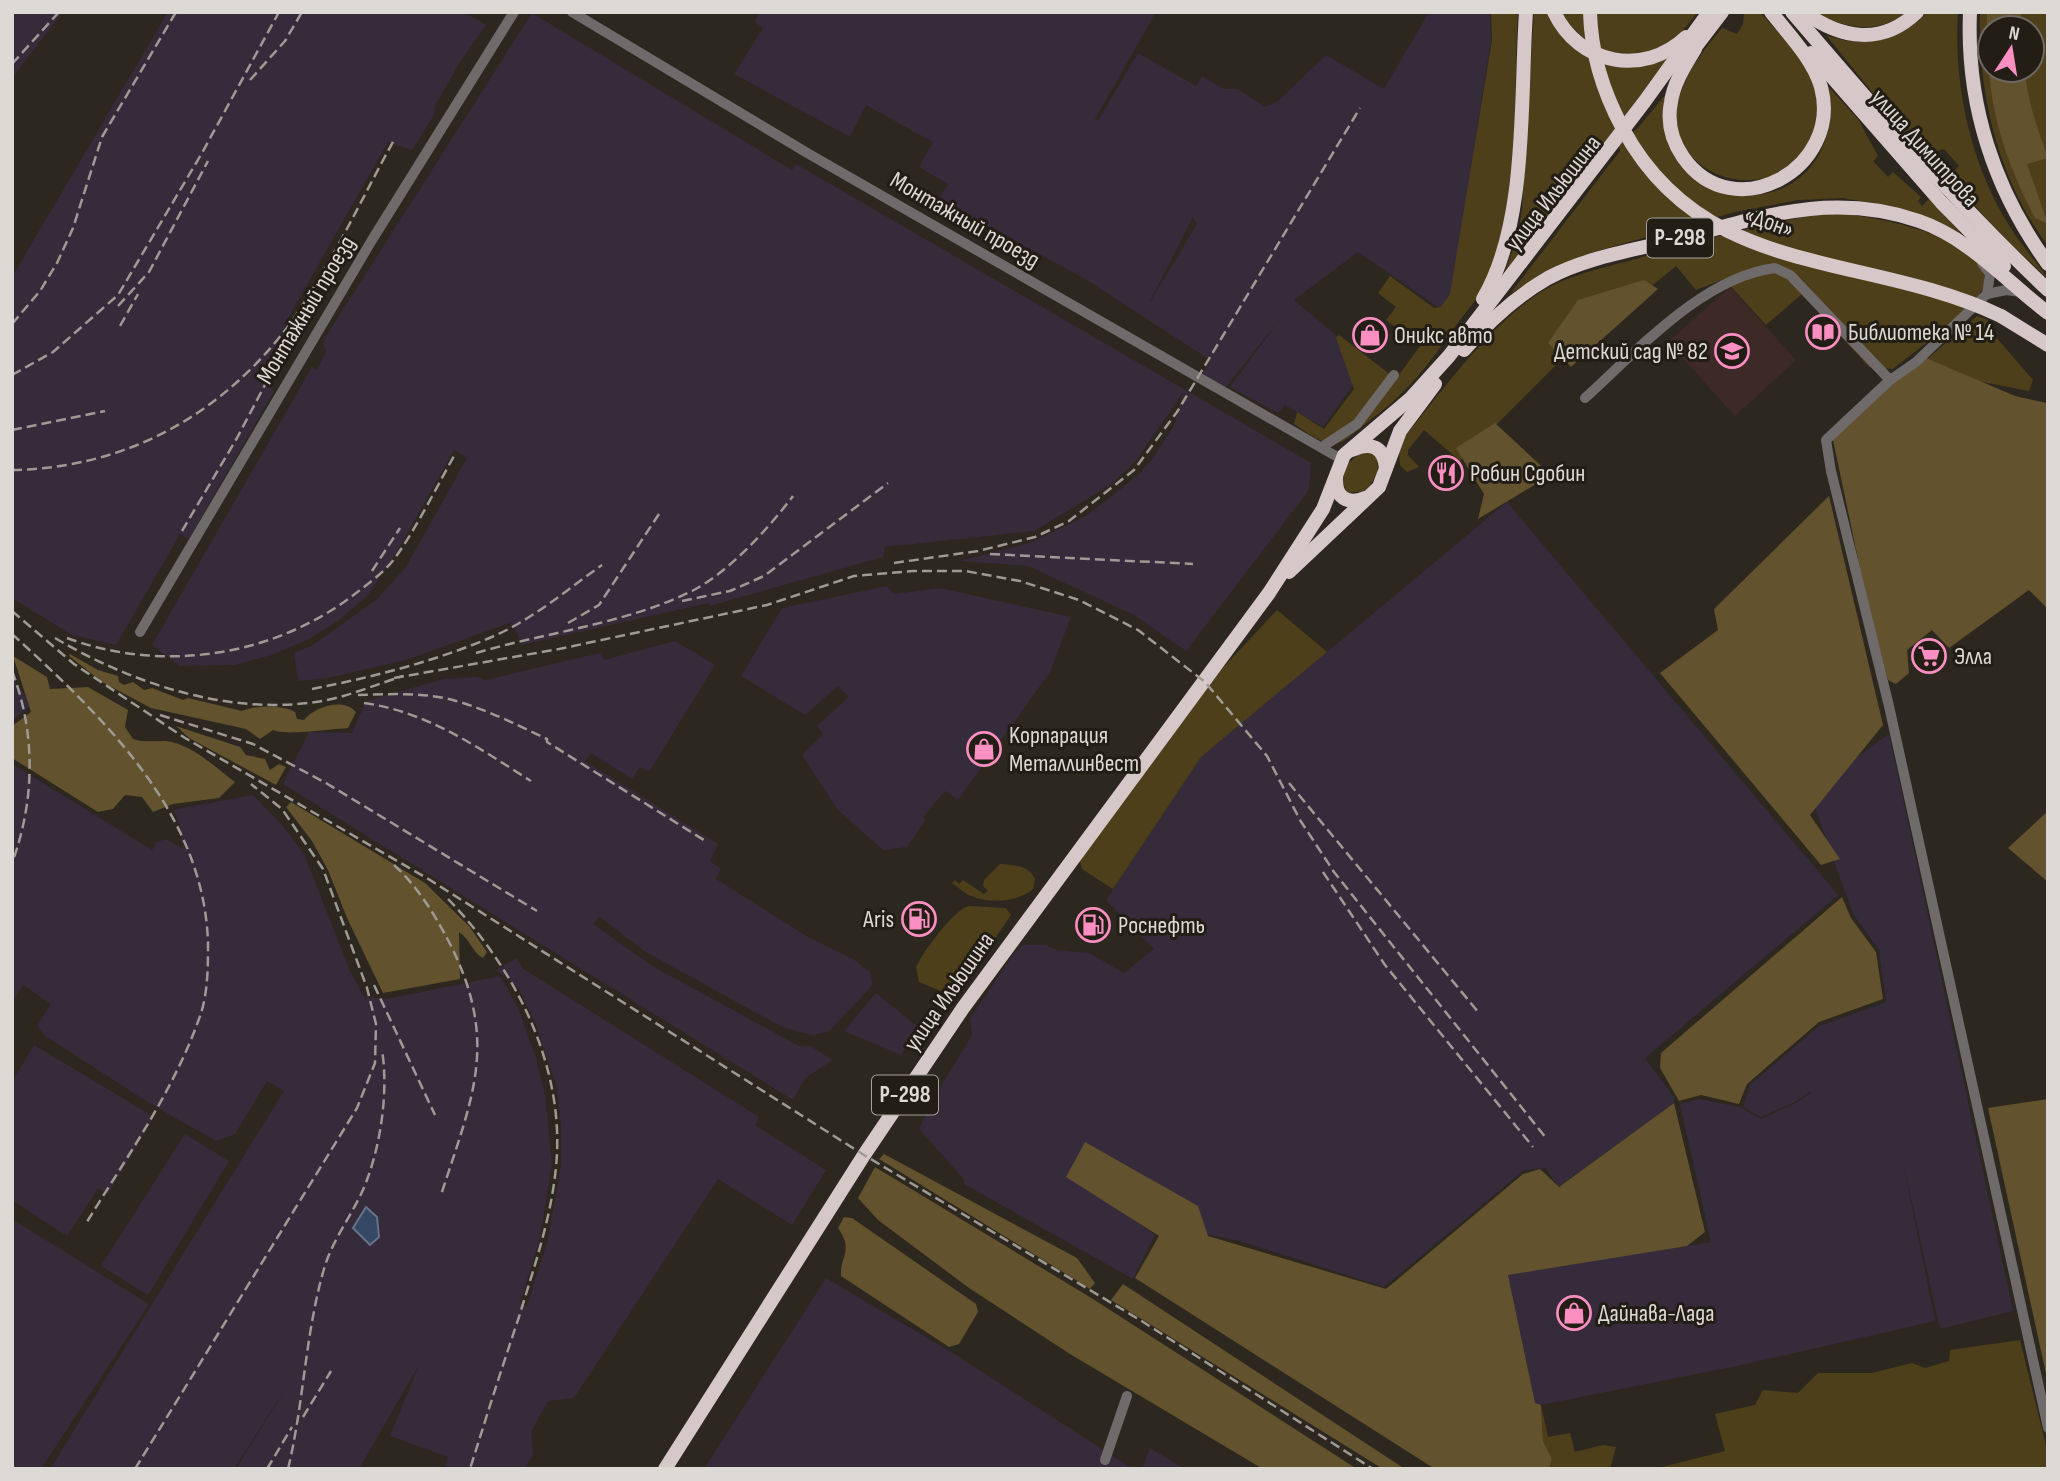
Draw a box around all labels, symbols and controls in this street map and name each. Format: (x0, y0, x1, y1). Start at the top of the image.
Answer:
north arrow (1976, 14, 2046, 84)
text: N (2007, 22, 2022, 46)
street label: улица Димитрова (1865, 83, 1985, 213)
street label: улица Ильюшина (1499, 129, 1607, 257)
street label: Монтажный проезд (885, 165, 1045, 275)
street label: «Дон» (1740, 200, 1798, 244)
road number: Р-298 (1647, 218, 1713, 258)
street label: Монтажный проезд (250, 231, 362, 389)
library icon: Библиотека № 14 (1804, 313, 1842, 351)
shop icon: Оникс авто (1351, 316, 1389, 354)
place label: Библиотека № 14 (1848, 318, 1994, 347)
place label: Оникс авто (1394, 321, 1493, 350)
school or university icon: Детский сад № 82 (1713, 332, 1751, 370)
place label: Детский сад № 82 (1554, 337, 1708, 366)
restaurant icon: Робин Сдобин (1427, 454, 1465, 492)
place label: Робин Сдобин (1470, 459, 1585, 488)
supermarket icon: Элла (1910, 637, 1948, 675)
place label: Элла (1954, 642, 1992, 671)
place label: Kорпарация Металлинвест (1009, 721, 1139, 778)
shop icon: Kорпарация Металлинвест (965, 730, 1003, 768)
fuel station icon: Aris (900, 900, 938, 938)
place label: Aris (862, 905, 894, 934)
fuel station icon: Роснефть (1074, 906, 1112, 944)
place label: Роснефть (1118, 911, 1205, 940)
street label: улица Ильюшина (897, 927, 1001, 1057)
road number: Р-298 (872, 1076, 938, 1114)
shop icon: Дайнава-Лада (1555, 1294, 1593, 1332)
place label: Дайнава-Лада (1598, 1299, 1714, 1328)

